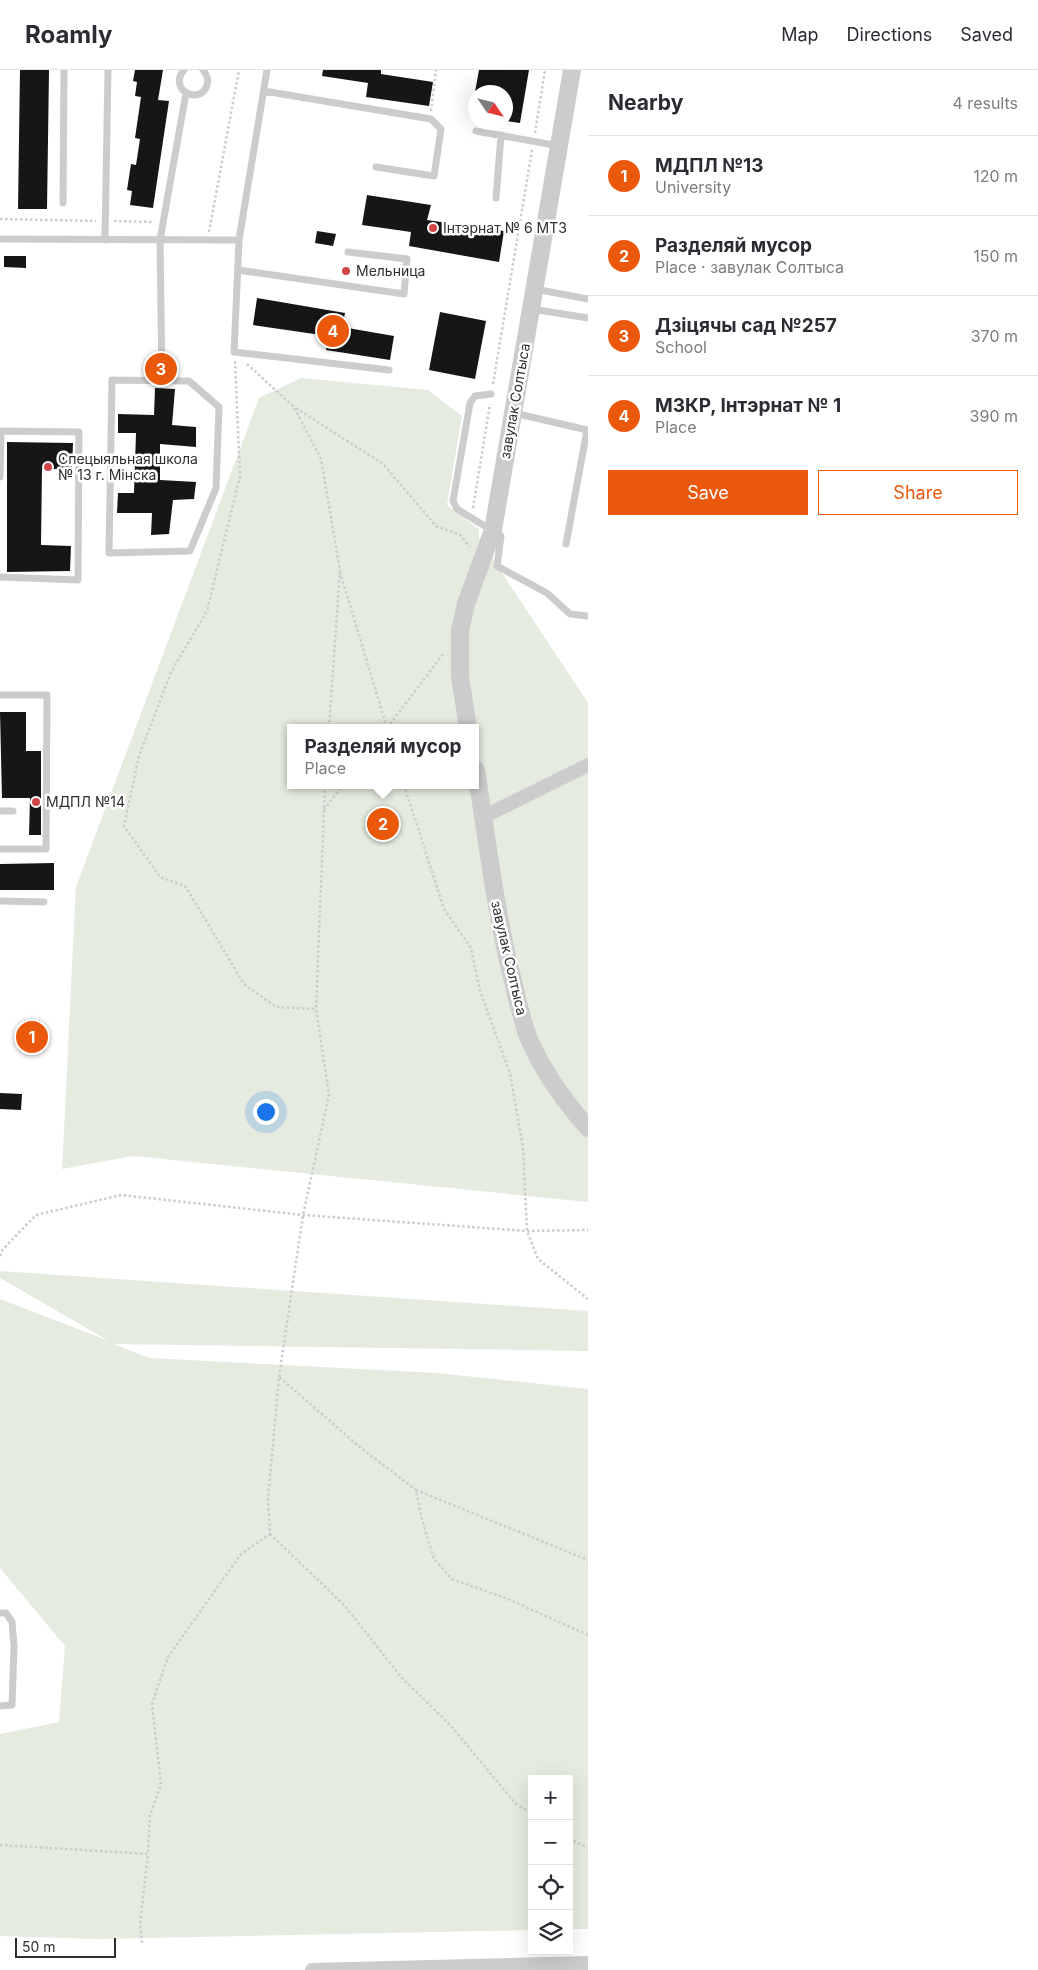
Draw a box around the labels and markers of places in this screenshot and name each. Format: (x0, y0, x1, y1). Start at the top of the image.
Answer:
place label: Інтэрнат № 6 МТЗ (443, 219, 567, 236)
marker: Інтэрнат № 6 МТЗ (427, 222, 439, 234)
place label: Мельница (356, 262, 425, 279)
marker: Мельница (340, 265, 352, 277)
pin: 4 (317, 312, 349, 350)
pin: 3 (145, 350, 177, 388)
place label: Спецыяльная школа № 13 г. Мінска (58, 450, 198, 483)
marker: Спецыяльная школа № 13 г. Мінска (42, 461, 54, 473)
place label: МДПЛ №14 (46, 793, 125, 810)
marker: МДПЛ №14 (30, 796, 42, 808)
pin: 2 (367, 805, 399, 843)
pin: 1 (16, 1018, 48, 1056)

